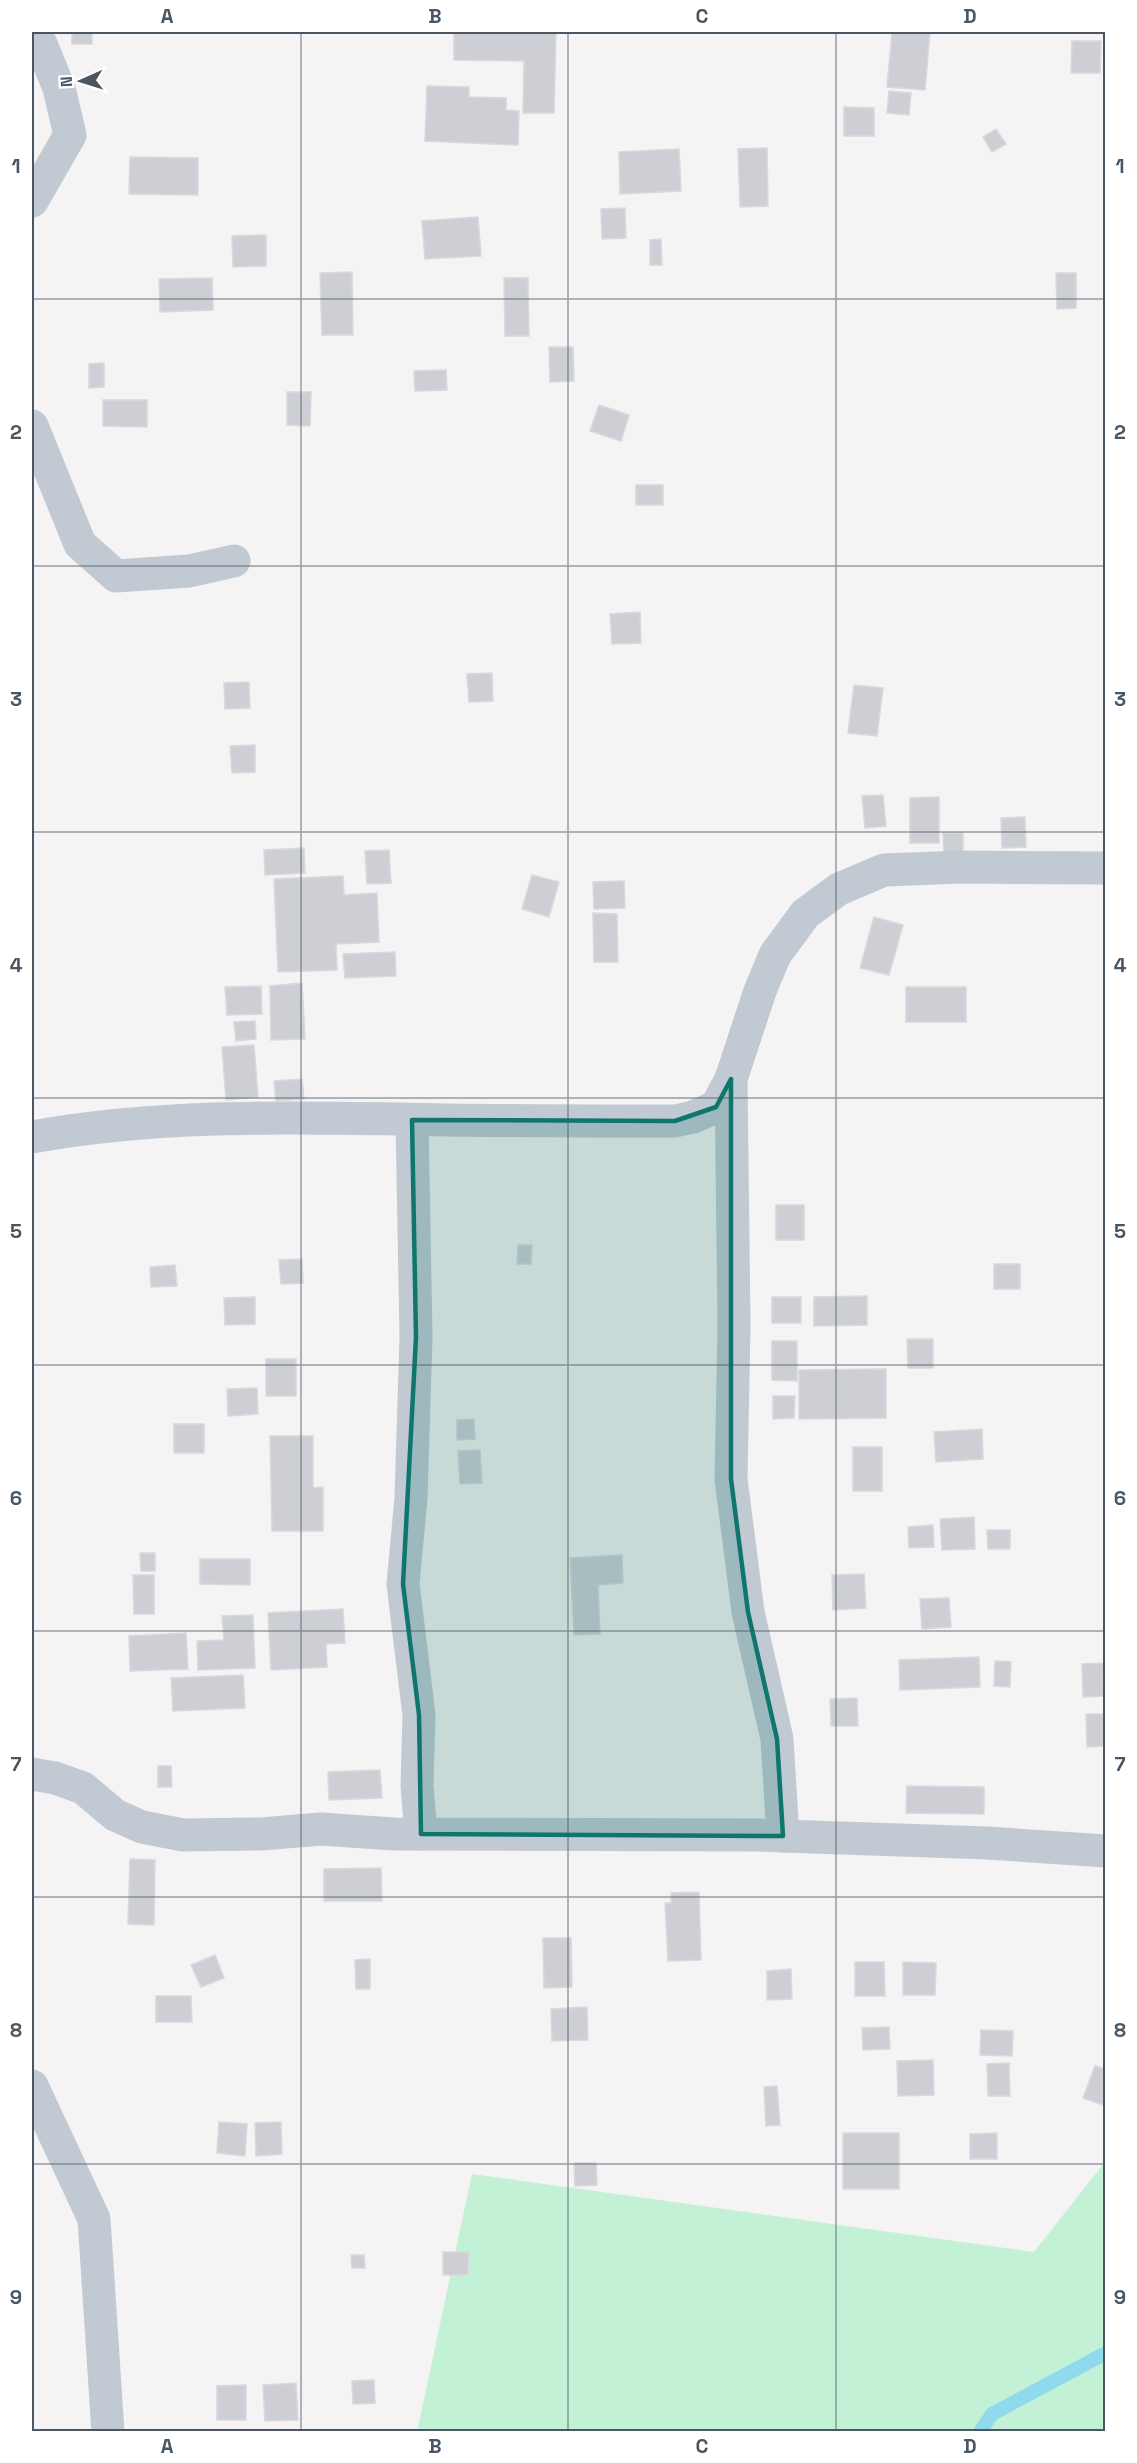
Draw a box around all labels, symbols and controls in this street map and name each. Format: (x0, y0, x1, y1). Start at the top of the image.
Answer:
text: A (161, 3, 174, 29)
text: B (428, 3, 442, 29)
text: C (696, 3, 709, 29)
text: D (963, 3, 977, 29)
north arrow (51, 51, 111, 111)
text: N (56, 76, 77, 88)
text: 1 (11, 153, 21, 179)
text: 1 (1115, 153, 1125, 179)
text: 2 (10, 419, 22, 445)
text: 2 (1114, 419, 1126, 445)
text: 3 (10, 686, 22, 712)
text: 3 (1114, 686, 1126, 712)
text: 4 (10, 952, 23, 978)
text: 4 (1114, 952, 1127, 978)
text: 5 (10, 1218, 22, 1244)
text: 5 (1114, 1218, 1126, 1244)
text: 6 (10, 1485, 22, 1511)
text: 6 (1114, 1485, 1126, 1511)
text: 7 (10, 1751, 22, 1777)
text: 7 (1114, 1751, 1126, 1777)
text: 8 (10, 2017, 22, 2043)
text: 8 (1114, 2017, 1126, 2043)
text: 9 (10, 2284, 22, 2310)
text: 9 (1114, 2284, 1126, 2310)
text: A (161, 2433, 174, 2459)
text: B (428, 2433, 442, 2459)
text: C (696, 2433, 709, 2459)
text: D (963, 2433, 977, 2459)

